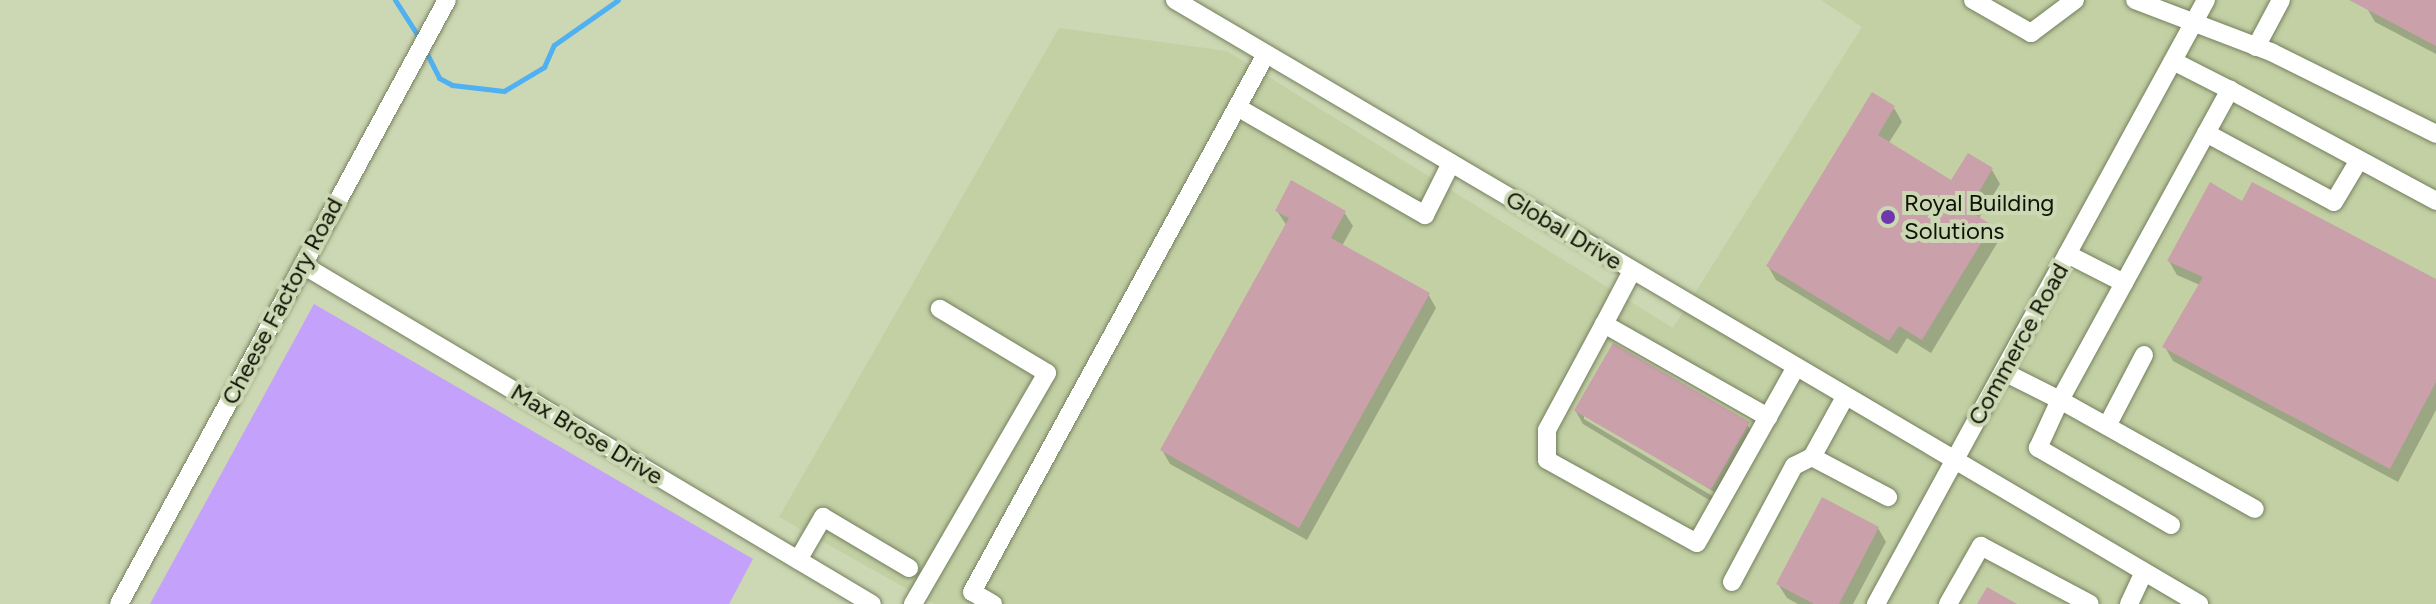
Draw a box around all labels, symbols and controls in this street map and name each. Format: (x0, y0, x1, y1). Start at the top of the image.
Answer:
street label: Global Drive (1501, 184, 1627, 276)
place label: Royal Building Solutions (1904, 189, 2054, 245)
street label: Cheese Factory Road (215, 193, 349, 409)
marker: Royal Building Solutions (1879, 208, 1897, 226)
street label: Commerce Road (1962, 258, 2074, 430)
street label: Max Brose Drive (506, 377, 668, 491)

